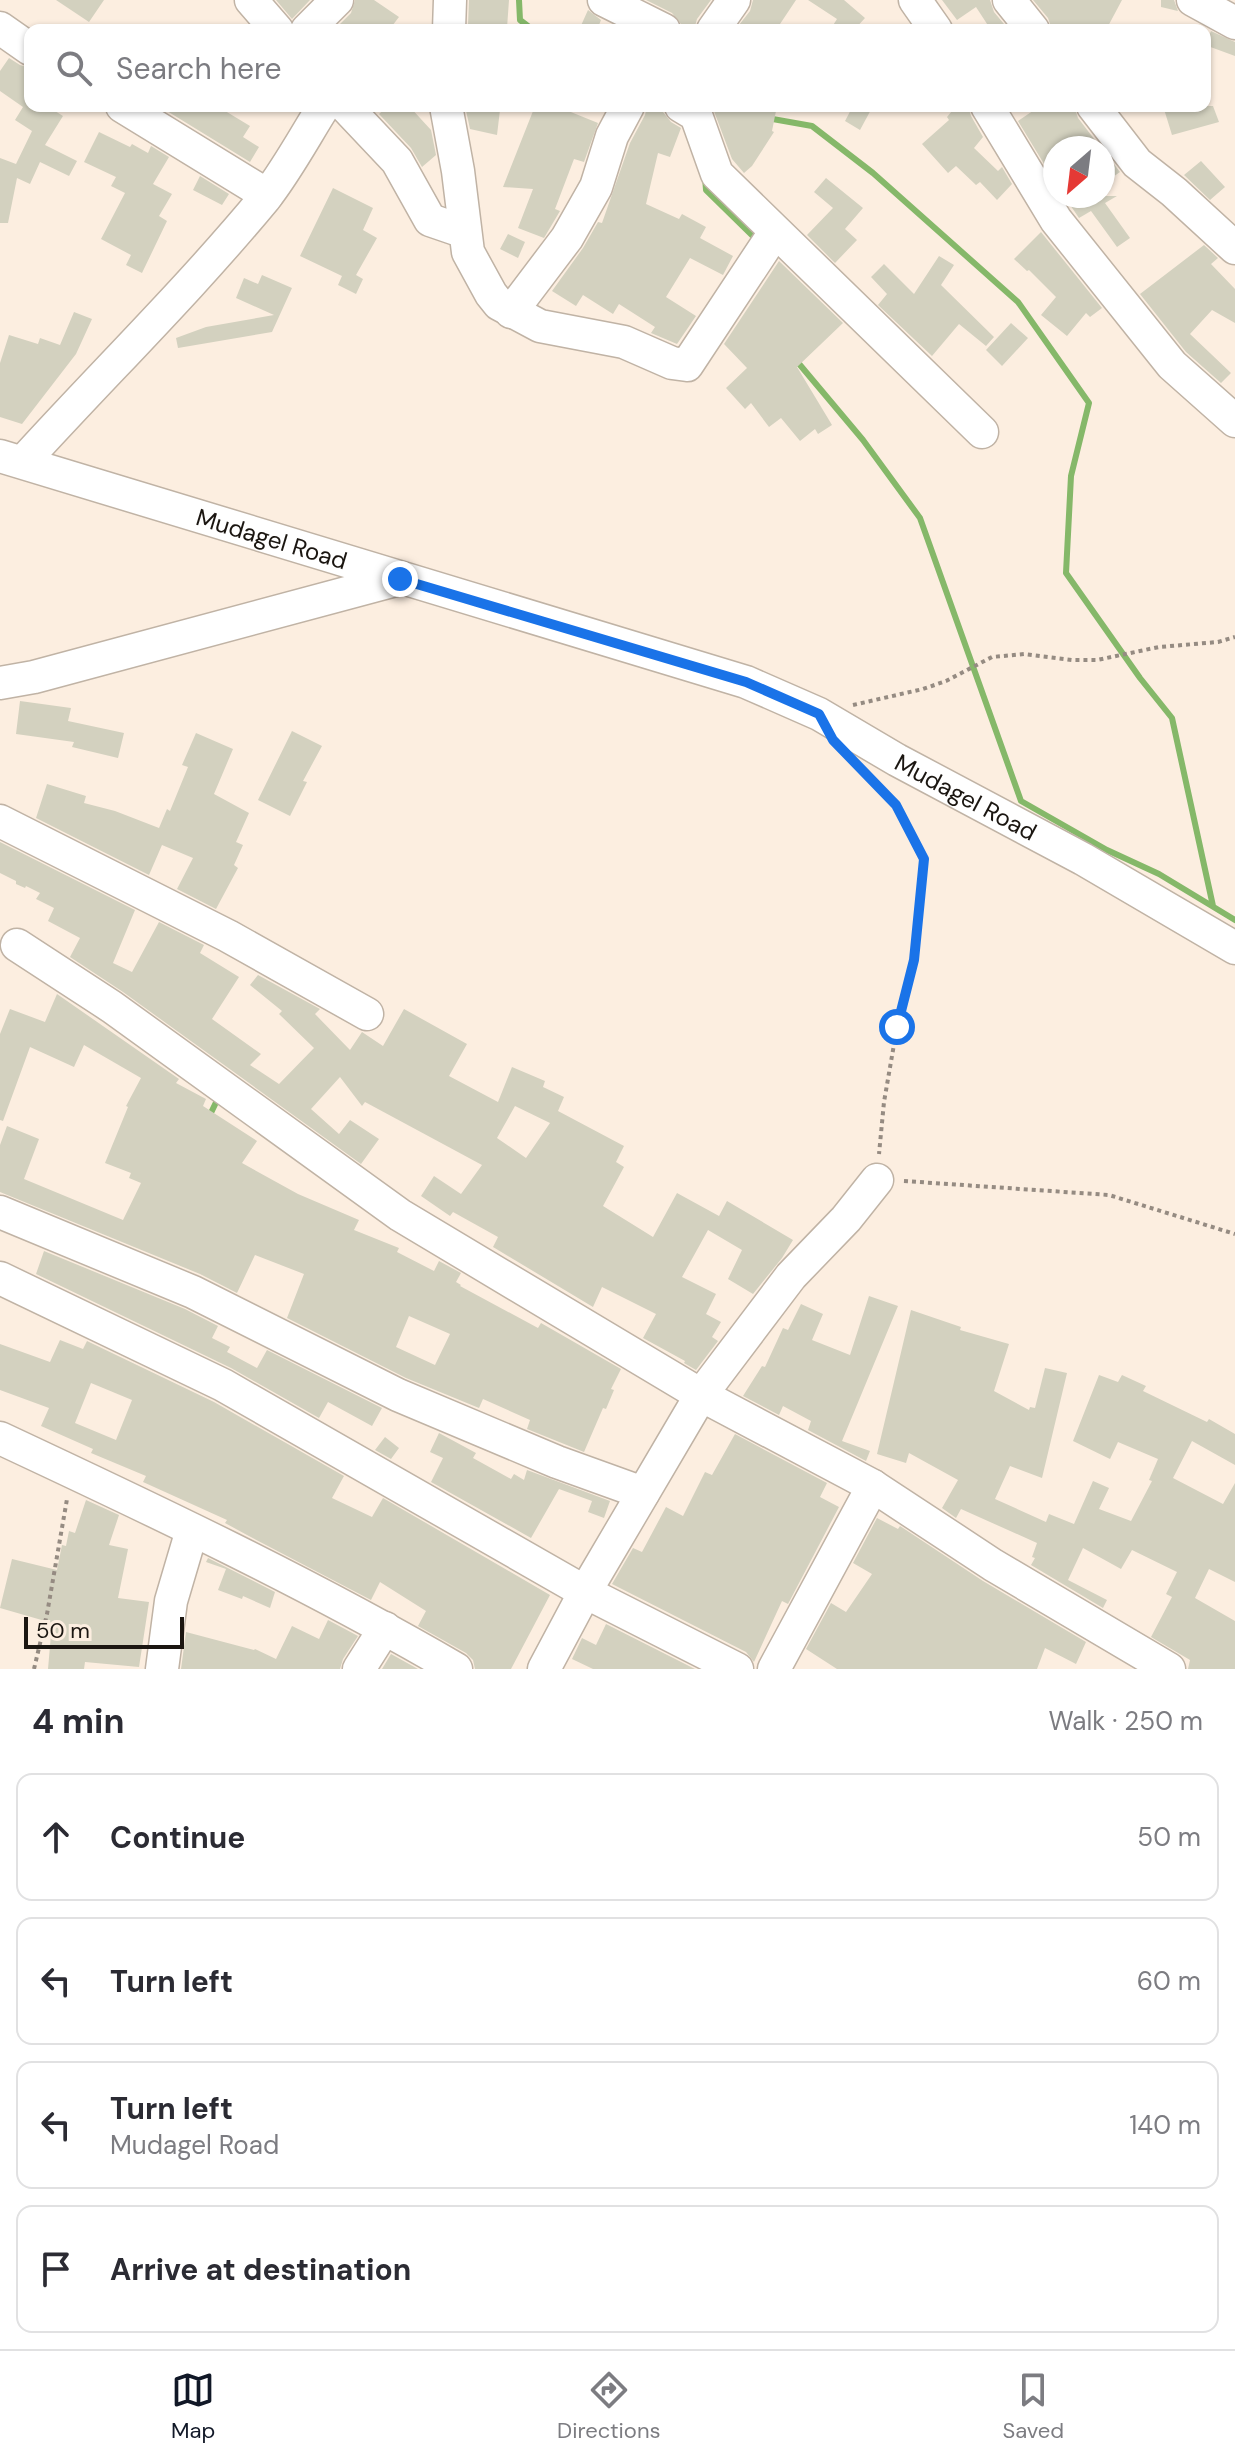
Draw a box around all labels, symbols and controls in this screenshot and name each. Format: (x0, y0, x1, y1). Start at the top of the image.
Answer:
search box (24, 24, 1211, 112)
icon: search (52, 46, 96, 90)
text: Search here (116, 49, 282, 88)
north arrow (1043, 136, 1115, 208)
street label: Mudagel Road (193, 501, 351, 576)
route end (382, 561, 418, 597)
street label: Mudagel Road (890, 746, 1042, 847)
route start (879, 1009, 915, 1045)
scale bar (24, 1613, 184, 1649)
text: 50 m (36, 1616, 90, 1645)
text: 4 min (32, 1699, 124, 1744)
text: Walk · 250 m (1048, 1704, 1203, 1738)
icon: ahead (34, 1815, 78, 1859)
text: Continue (110, 1818, 245, 1857)
text: 50 m (1137, 1820, 1201, 1854)
icon: left (34, 1959, 78, 2003)
text: Turn left (110, 1962, 233, 2001)
text: 60 m (1137, 1964, 1201, 1998)
text: Turn left (110, 2089, 233, 2128)
icon: left (34, 2103, 78, 2147)
text: 140 m (1129, 2108, 1201, 2142)
text: Mudagel Road (110, 2128, 279, 2162)
icon: arrive (34, 2247, 78, 2291)
text: Arrive at destination (110, 2250, 411, 2289)
tab: Map (171, 2368, 215, 2445)
tab: Directions (557, 2368, 661, 2445)
tab: Saved (1002, 2368, 1064, 2445)

